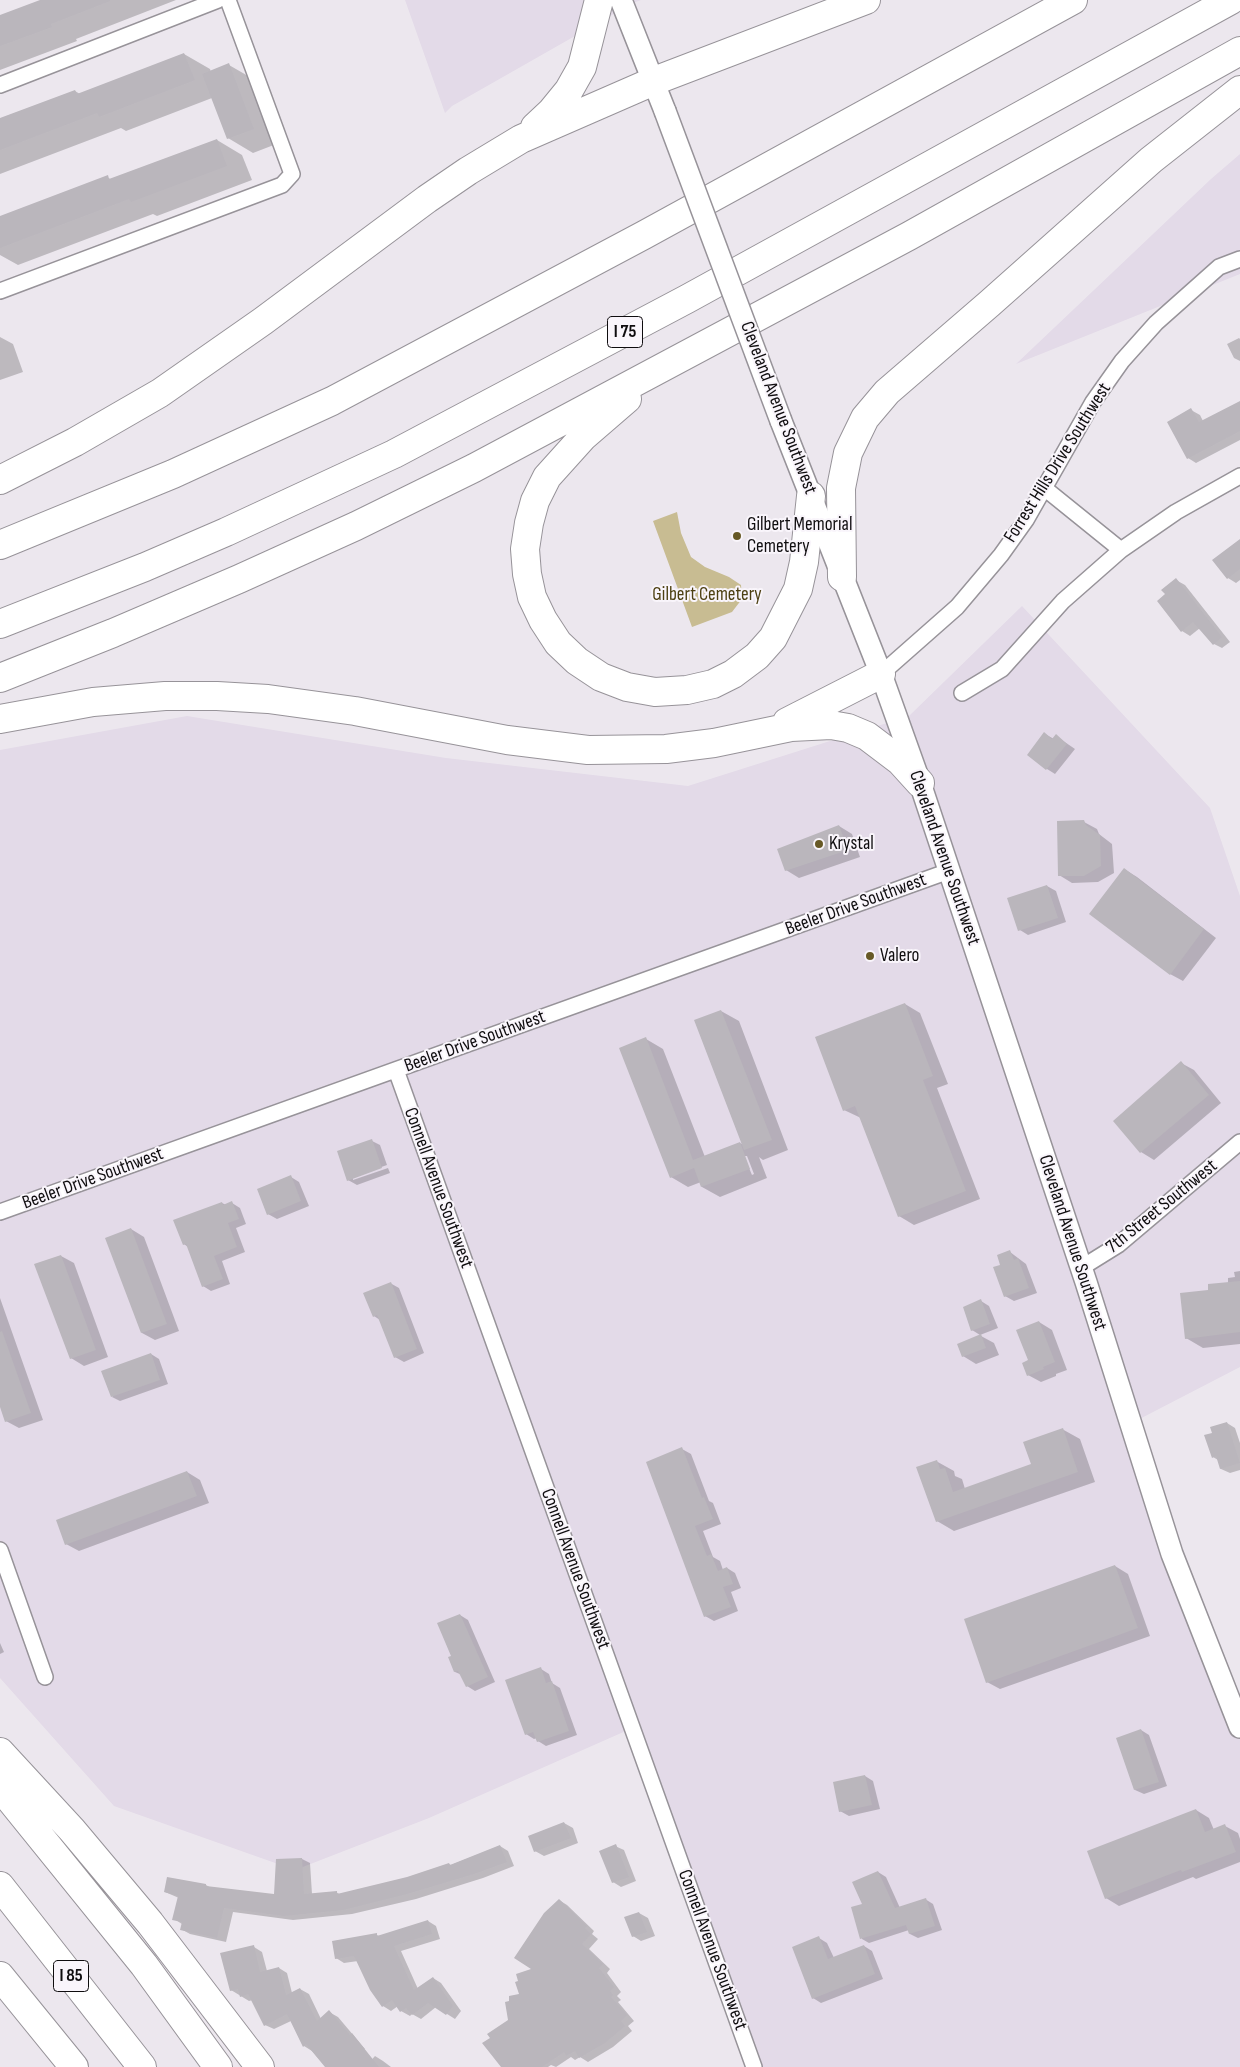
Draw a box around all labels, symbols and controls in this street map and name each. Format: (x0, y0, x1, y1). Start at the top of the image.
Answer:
road number: I 75 (608, 316, 642, 348)
street label: Cleveland Avenue Southwest (735, 318, 821, 498)
street label: Forrest Hills Drive Southwest (1000, 379, 1116, 547)
place label: Gilbert Memorial Cemetery (747, 514, 852, 558)
marker: Gilbert Memorial Cemetery (731, 530, 743, 542)
park label: Gilbert Cemetery (652, 584, 762, 606)
street label: Cleveland Avenue Southwest (903, 768, 985, 948)
place label: Krystal (829, 833, 874, 855)
marker: Krystal (813, 838, 825, 850)
street label: Beeler Drive Southwest (782, 869, 930, 941)
place label: Valero (880, 945, 919, 967)
marker: Valero (864, 950, 876, 962)
street label: Beeler Drive Southwest (401, 1006, 549, 1078)
street label: Connell Avenue Southwest (398, 1105, 478, 1271)
street label: Beeler Drive Southwest (19, 1143, 167, 1215)
street label: Cleveland Avenue Southwest (1033, 1152, 1111, 1334)
street label: 7th Street Southwest (1102, 1155, 1222, 1259)
street label: Connell Avenue Southwest (535, 1486, 615, 1652)
street label: Connell Avenue Southwest (672, 1867, 752, 2033)
road number: I 85 (54, 1960, 88, 1992)

